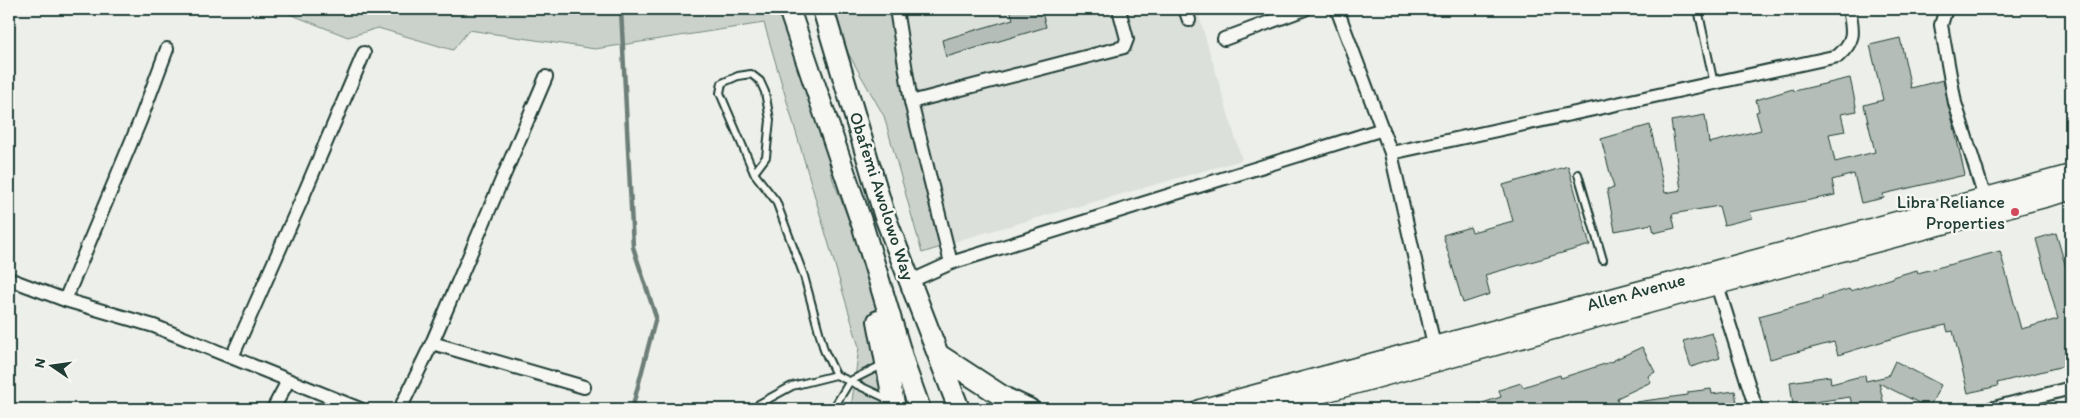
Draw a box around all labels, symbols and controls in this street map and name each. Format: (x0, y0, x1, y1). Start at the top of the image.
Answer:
street label: Obafemi Awolowo Way (844, 109, 920, 283)
place label: Libra Reliance Properties (1897, 191, 2005, 234)
marker: Libra Reliance Properties (2009, 206, 2021, 218)
street label: Allen Avenue (1584, 268, 1688, 316)
north arrow (28, 340, 78, 390)
text: N (30, 357, 49, 370)

